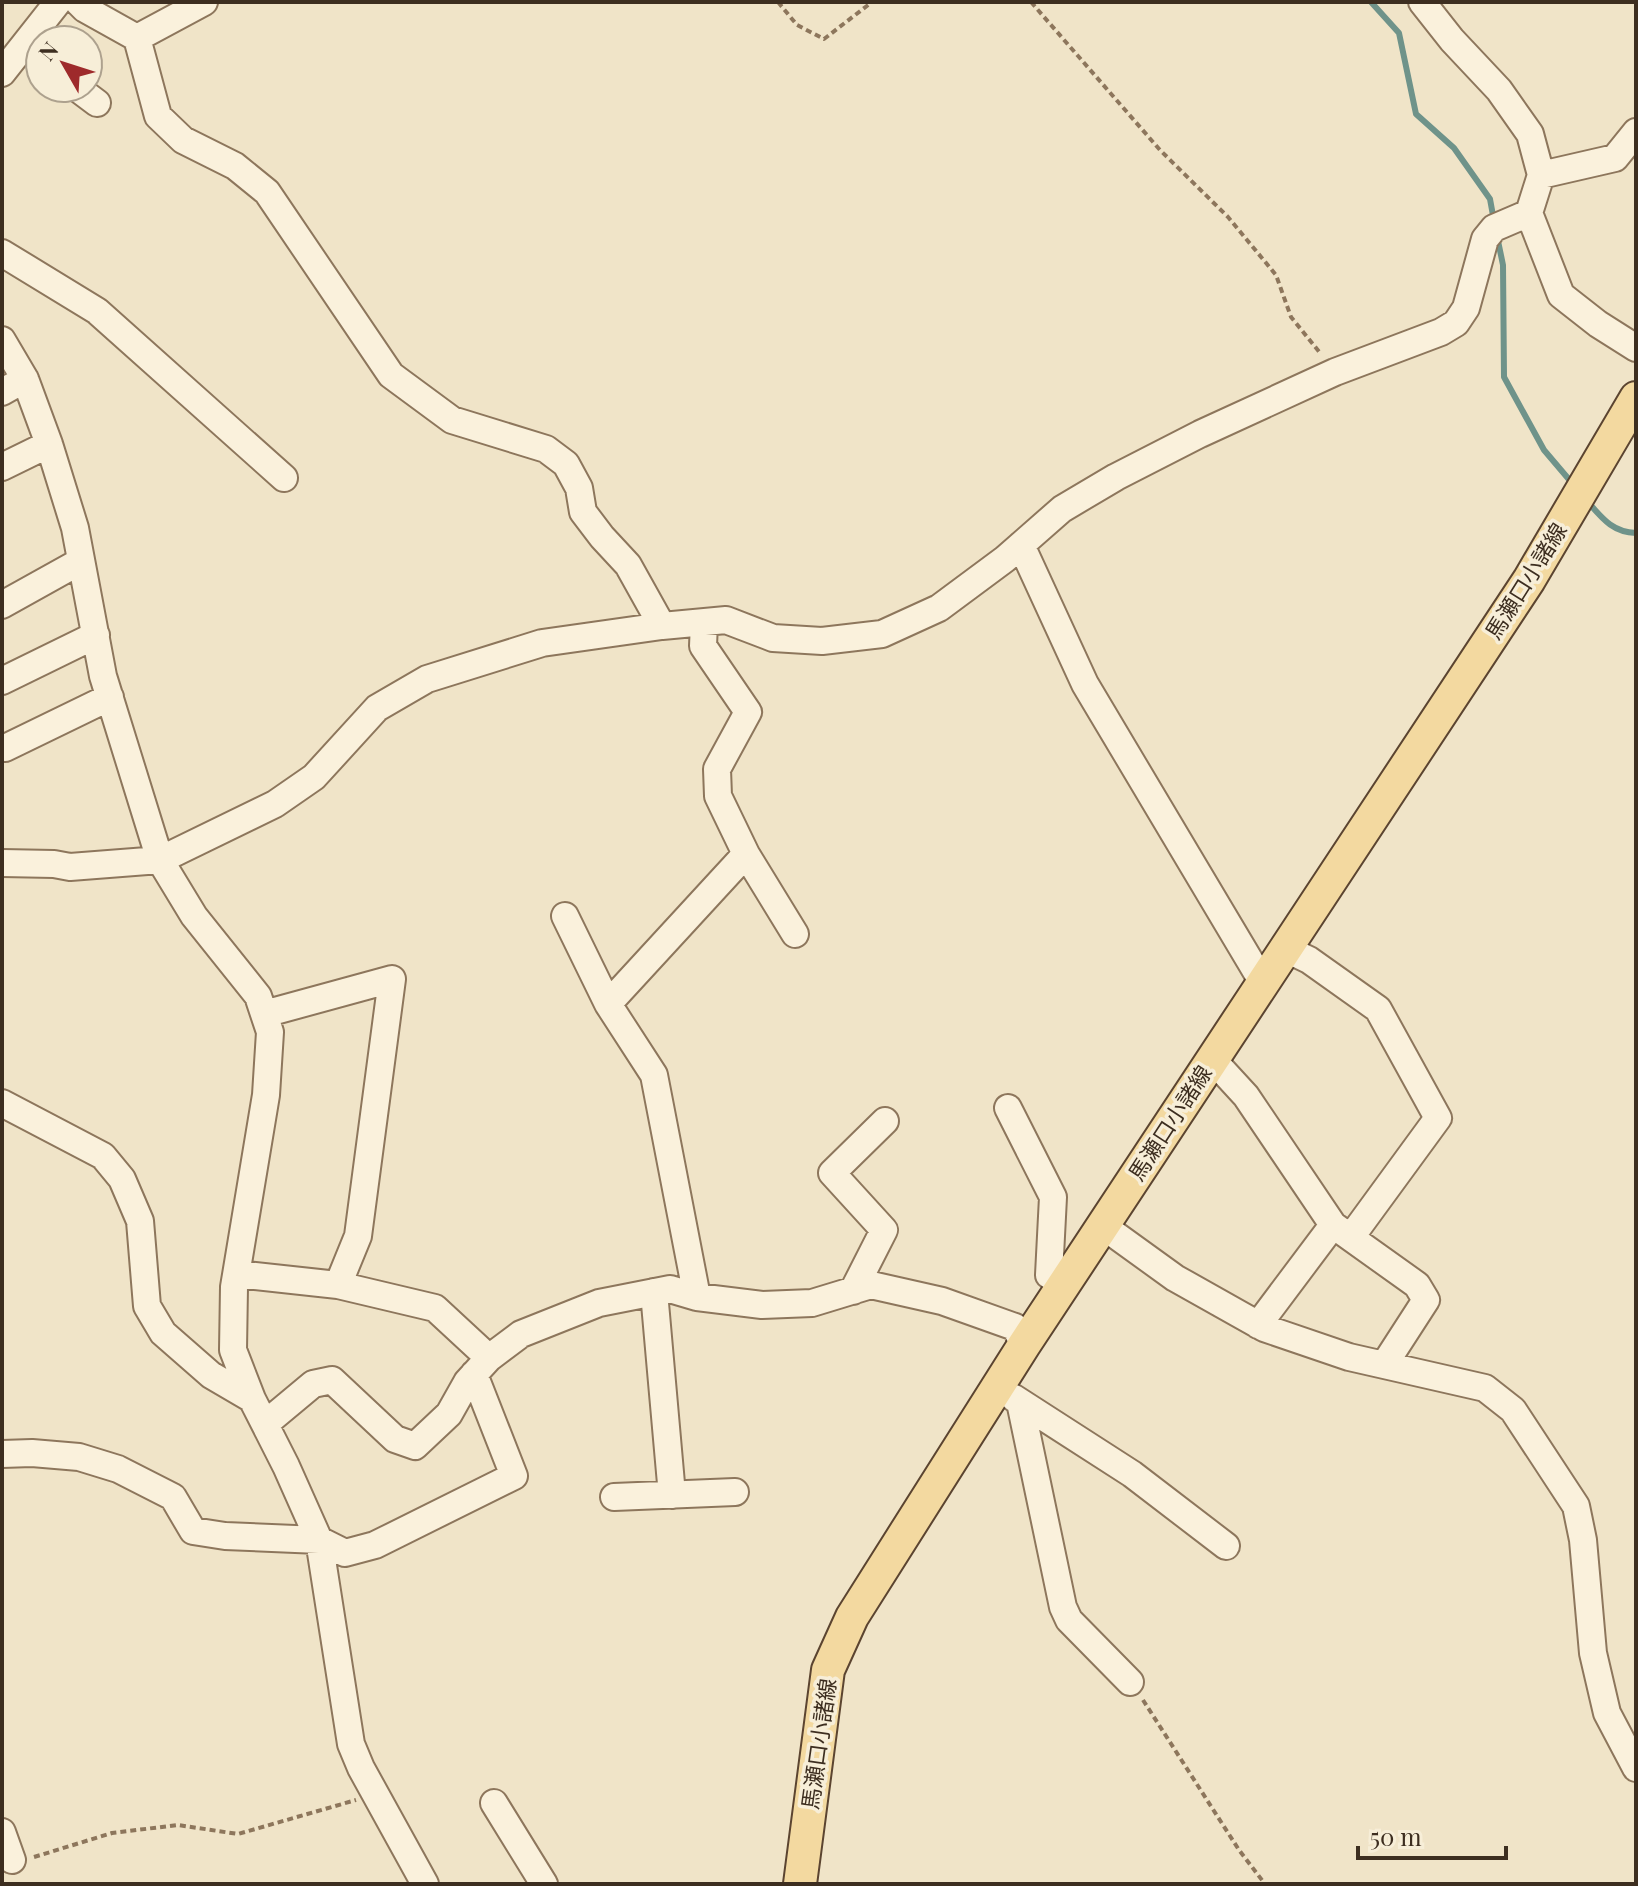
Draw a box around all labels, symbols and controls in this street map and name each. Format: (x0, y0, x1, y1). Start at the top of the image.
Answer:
north arrow (24, 24, 104, 104)
text: N (31, 35, 64, 66)
street label: 馬瀬口小諸線 (1477, 517, 1573, 644)
street label: 馬瀬口小諸線 (1121, 1059, 1218, 1186)
street label: 馬瀬口小諸線 (794, 1676, 842, 1811)
scale bar (1358, 1810, 1506, 1860)
text: 50 m (1370, 1820, 1422, 1852)

